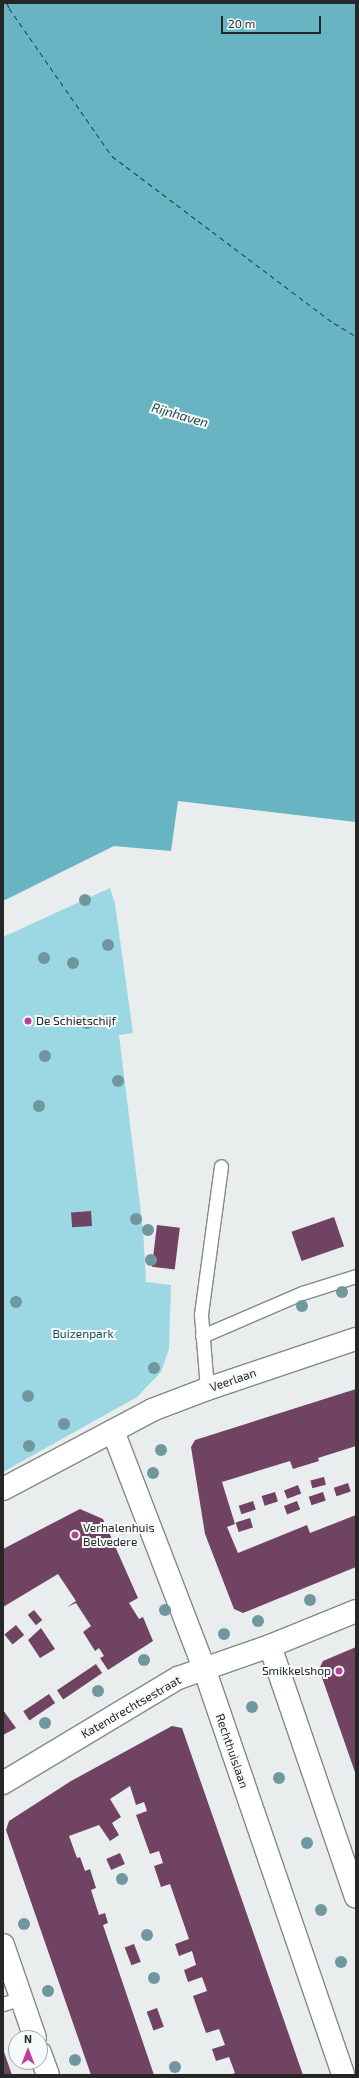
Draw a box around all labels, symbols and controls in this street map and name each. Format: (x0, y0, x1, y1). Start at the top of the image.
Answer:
scale bar (223, 8, 323, 34)
text: 20 m (228, 16, 255, 30)
water label: Rijnhaven (150, 399, 210, 431)
place label: De Schietschijf (36, 1014, 116, 1028)
marker: De Schietschijf (23, 1016, 33, 1026)
park label: Buizenpark (52, 1327, 114, 1341)
street label: Veerlaan (208, 1365, 258, 1395)
place label: Verhalenhuis Belvedere (83, 1521, 155, 1549)
marker: Verhalenhuis Belvedere (70, 1530, 80, 1540)
place label: Smikkelshop (262, 1664, 331, 1678)
marker: Smikkelshop (334, 1666, 344, 1676)
street label: Katendrechtsestraat (79, 1673, 183, 1741)
street label: Rechthuislaan (213, 1712, 251, 1790)
north arrow (8, 2030, 48, 2070)
text: N (24, 2032, 32, 2045)

